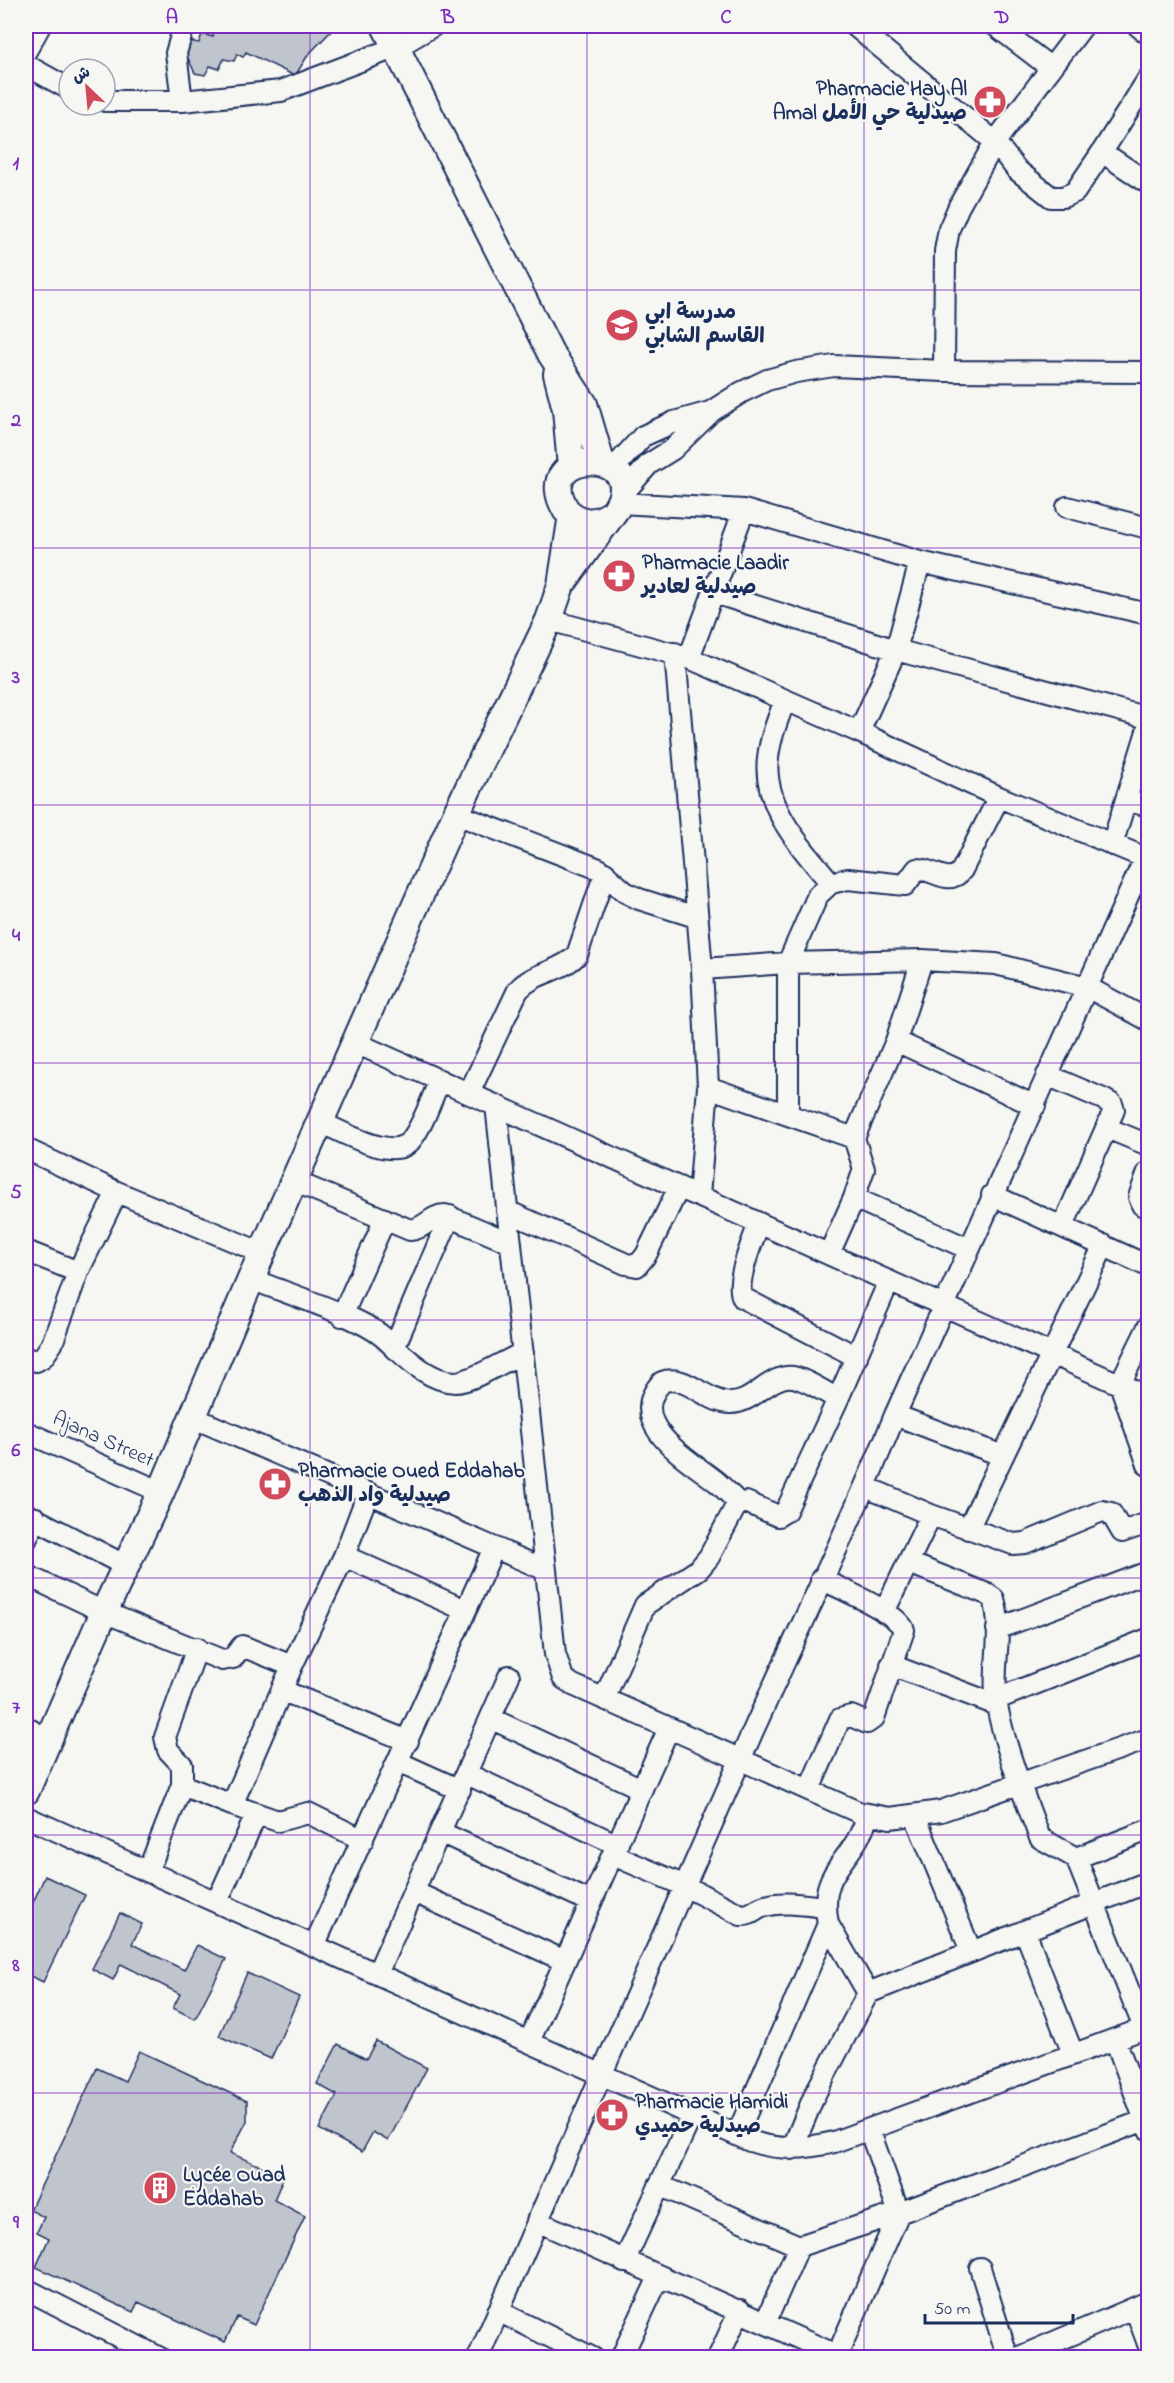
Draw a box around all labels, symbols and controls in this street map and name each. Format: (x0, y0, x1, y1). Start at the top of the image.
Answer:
text: A (166, 4, 178, 33)
text: B (440, 4, 455, 33)
text: C (721, 4, 732, 33)
text: D (994, 4, 1009, 33)
north arrow (57, 57, 117, 117)
text: ش (68, 61, 94, 90)
place label: Pharmacie Hay Al Amal صيدلية حي الأمل (773, 75, 967, 131)
pharmacy icon: Pharmacie Hay Al Amal صيدلية حي الأمل (972, 84, 1008, 120)
text: 1 (13, 150, 20, 179)
place label: مدرسة ابي القاسم الشابي (645, 298, 765, 354)
school or university icon: مدرسة ابي القاسم الشابي (604, 307, 640, 343)
text: 2 (10, 407, 21, 436)
place label: Pharmacie Laadir صيدلية لعادير (640, 549, 789, 603)
pharmacy icon: Pharmacie Laadir صيدلية لعادير (601, 558, 637, 594)
text: 3 (11, 664, 20, 693)
text: 4 (12, 922, 21, 951)
text: 5 (10, 1179, 22, 1208)
street label: Ajana Street (47, 1404, 159, 1476)
text: 6 (12, 1437, 21, 1466)
place label: Pharmacie Oued Eddahab صيدلية واد الذهب (298, 1457, 525, 1511)
pharmacy icon: Pharmacie Oued Eddahab صيدلية واد الذهب (257, 1466, 293, 1502)
text: 7 (12, 1694, 21, 1723)
text: 8 (11, 1952, 20, 1981)
place label: Pharmacie Hamidi صيدلية حميدي (635, 2088, 789, 2142)
pharmacy icon: Pharmacie Hamidi صيدلية حميدي (594, 2097, 630, 2133)
place label: Lycée Ouad Eddahab (183, 2161, 286, 2215)
building icon: Lycée Ouad Eddahab (142, 2170, 178, 2206)
text: 9 (12, 2209, 20, 2238)
scale bar (925, 2287, 1074, 2325)
text: 50 m (934, 2297, 971, 2323)

